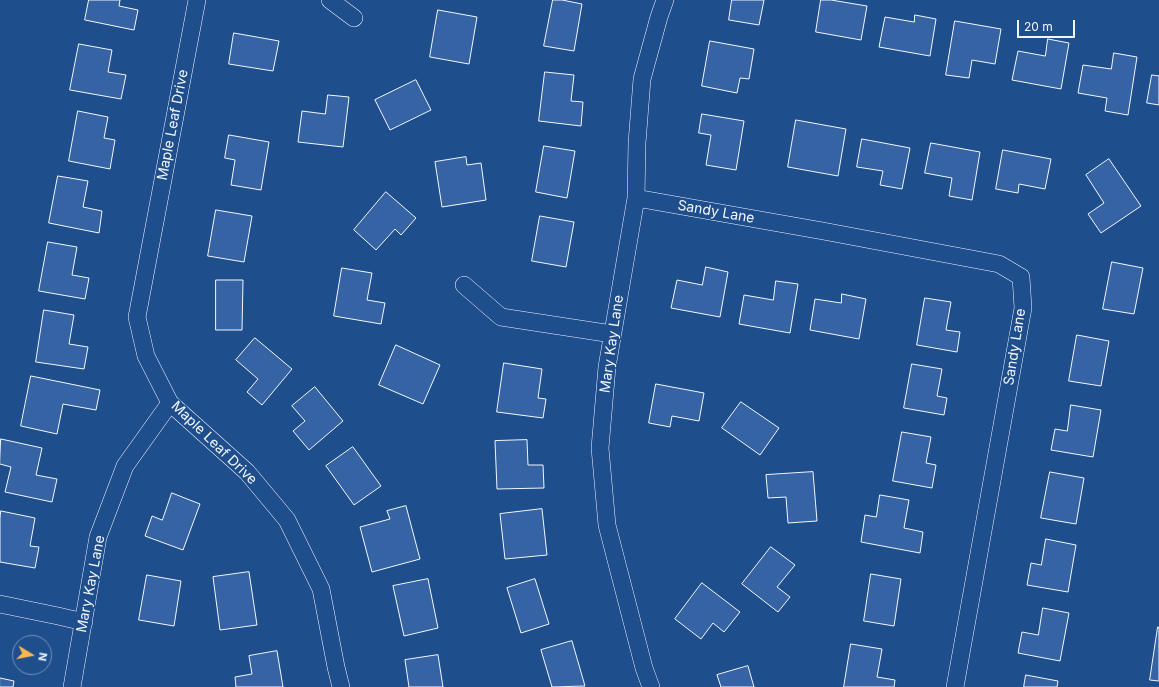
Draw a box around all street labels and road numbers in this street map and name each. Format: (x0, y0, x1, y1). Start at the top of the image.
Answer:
street label: Maple Leaf Drive (154, 68, 192, 182)
street label: Sandy Lane (676, 197, 756, 227)
street label: Mary Kay Lane (597, 294, 627, 394)
street label: Sandy Lane (1001, 307, 1029, 387)
street label: Maple Leaf Drive (168, 398, 260, 488)
street label: Mary Kay Lane (73, 534, 109, 634)

